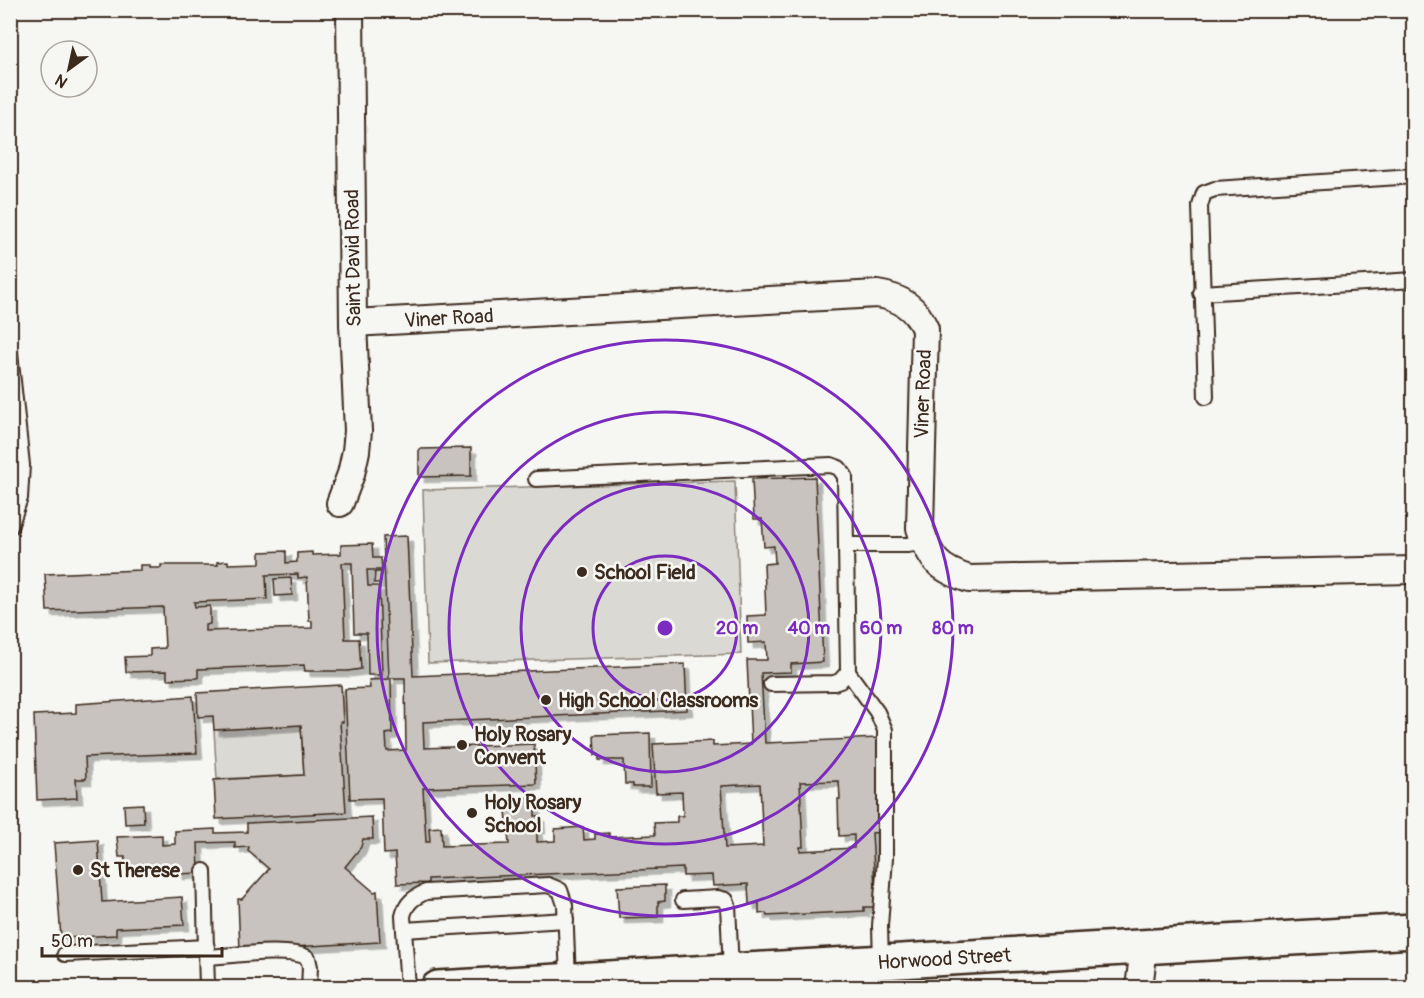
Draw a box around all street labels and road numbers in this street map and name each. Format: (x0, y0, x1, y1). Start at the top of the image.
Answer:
street label: Saint David Road (339, 189, 367, 327)
street label: Viner Road (403, 303, 494, 333)
street label: Viner Road (909, 349, 937, 439)
street label: Horwood Street (877, 942, 1013, 975)

